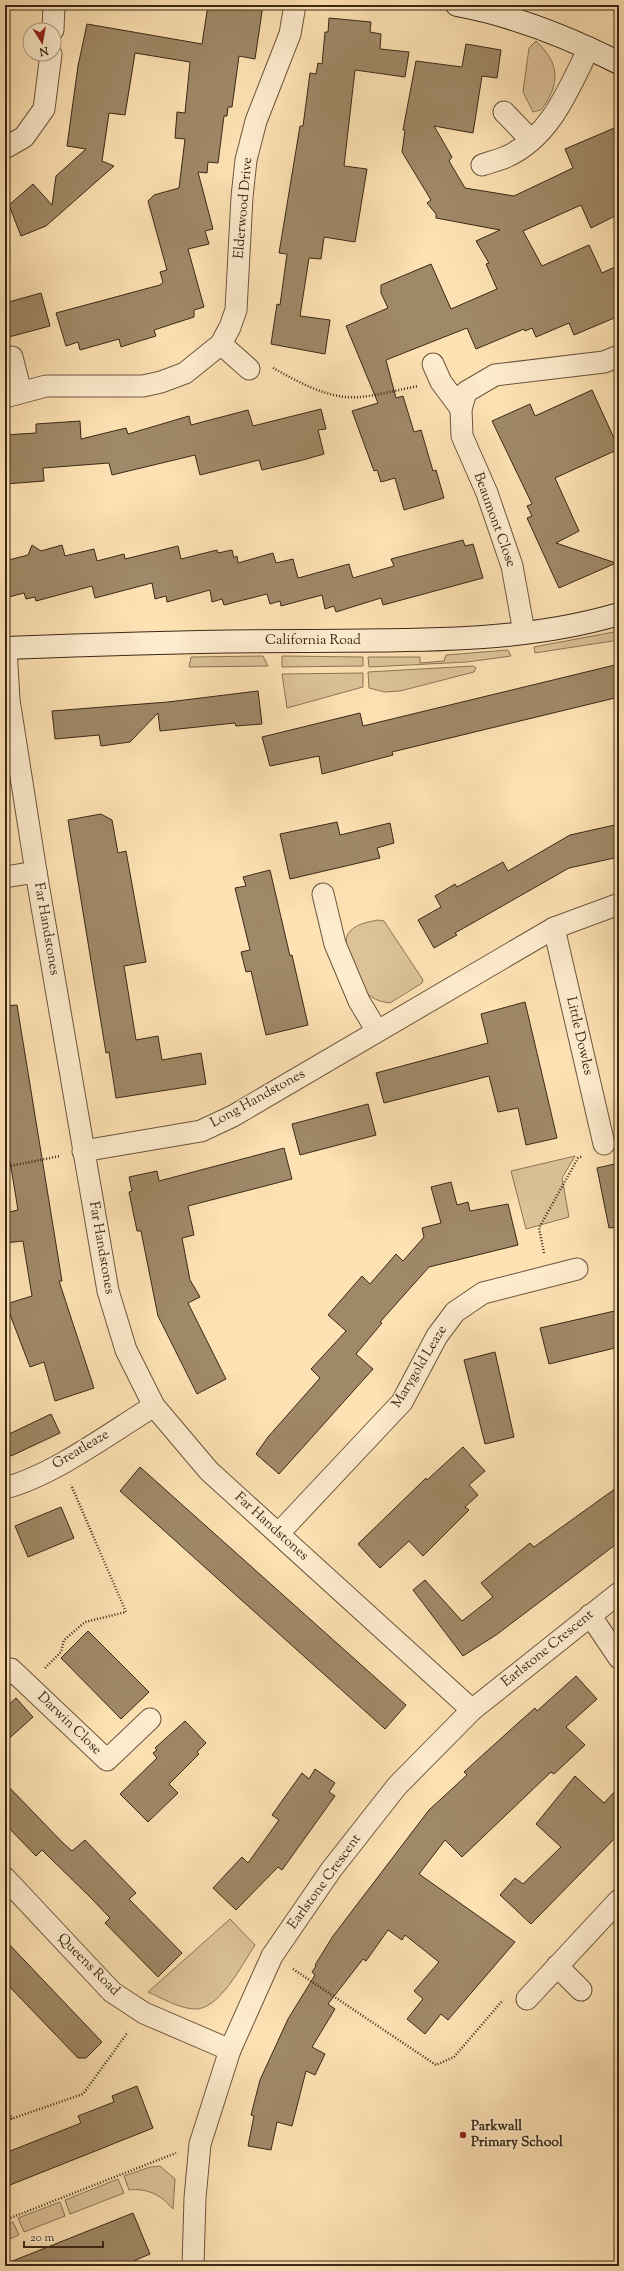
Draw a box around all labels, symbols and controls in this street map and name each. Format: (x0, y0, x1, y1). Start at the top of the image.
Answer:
north arrow (22, 22, 62, 62)
text: N (38, 42, 51, 60)
street label: Elderwood Drive (230, 156, 258, 260)
street label: Beaumont Close (468, 470, 520, 570)
street label: California Road (265, 631, 361, 651)
street label: Far Handstones (28, 881, 64, 977)
street label: Little Dowles (560, 995, 598, 1077)
street label: Long Handstones (207, 1065, 309, 1133)
street label: Far Handstones (83, 1200, 119, 1296)
street label: Marygold Leaze (387, 1322, 453, 1412)
street label: Greatleaze (49, 1425, 113, 1475)
street label: Far Handstones (229, 1488, 313, 1566)
street label: Earlstone Crescent (498, 1605, 599, 1692)
street label: Darwin Close (32, 1688, 106, 1760)
street label: Earlstone Crescent (284, 1830, 367, 1934)
street label: Queens Road (52, 1929, 124, 2001)
place label: Parkwall Primary School (471, 2117, 563, 2153)
marker: Parkwall Primary School (458, 2130, 468, 2140)
scale bar (24, 2223, 103, 2249)
text: 20 m (30, 2229, 55, 2247)

